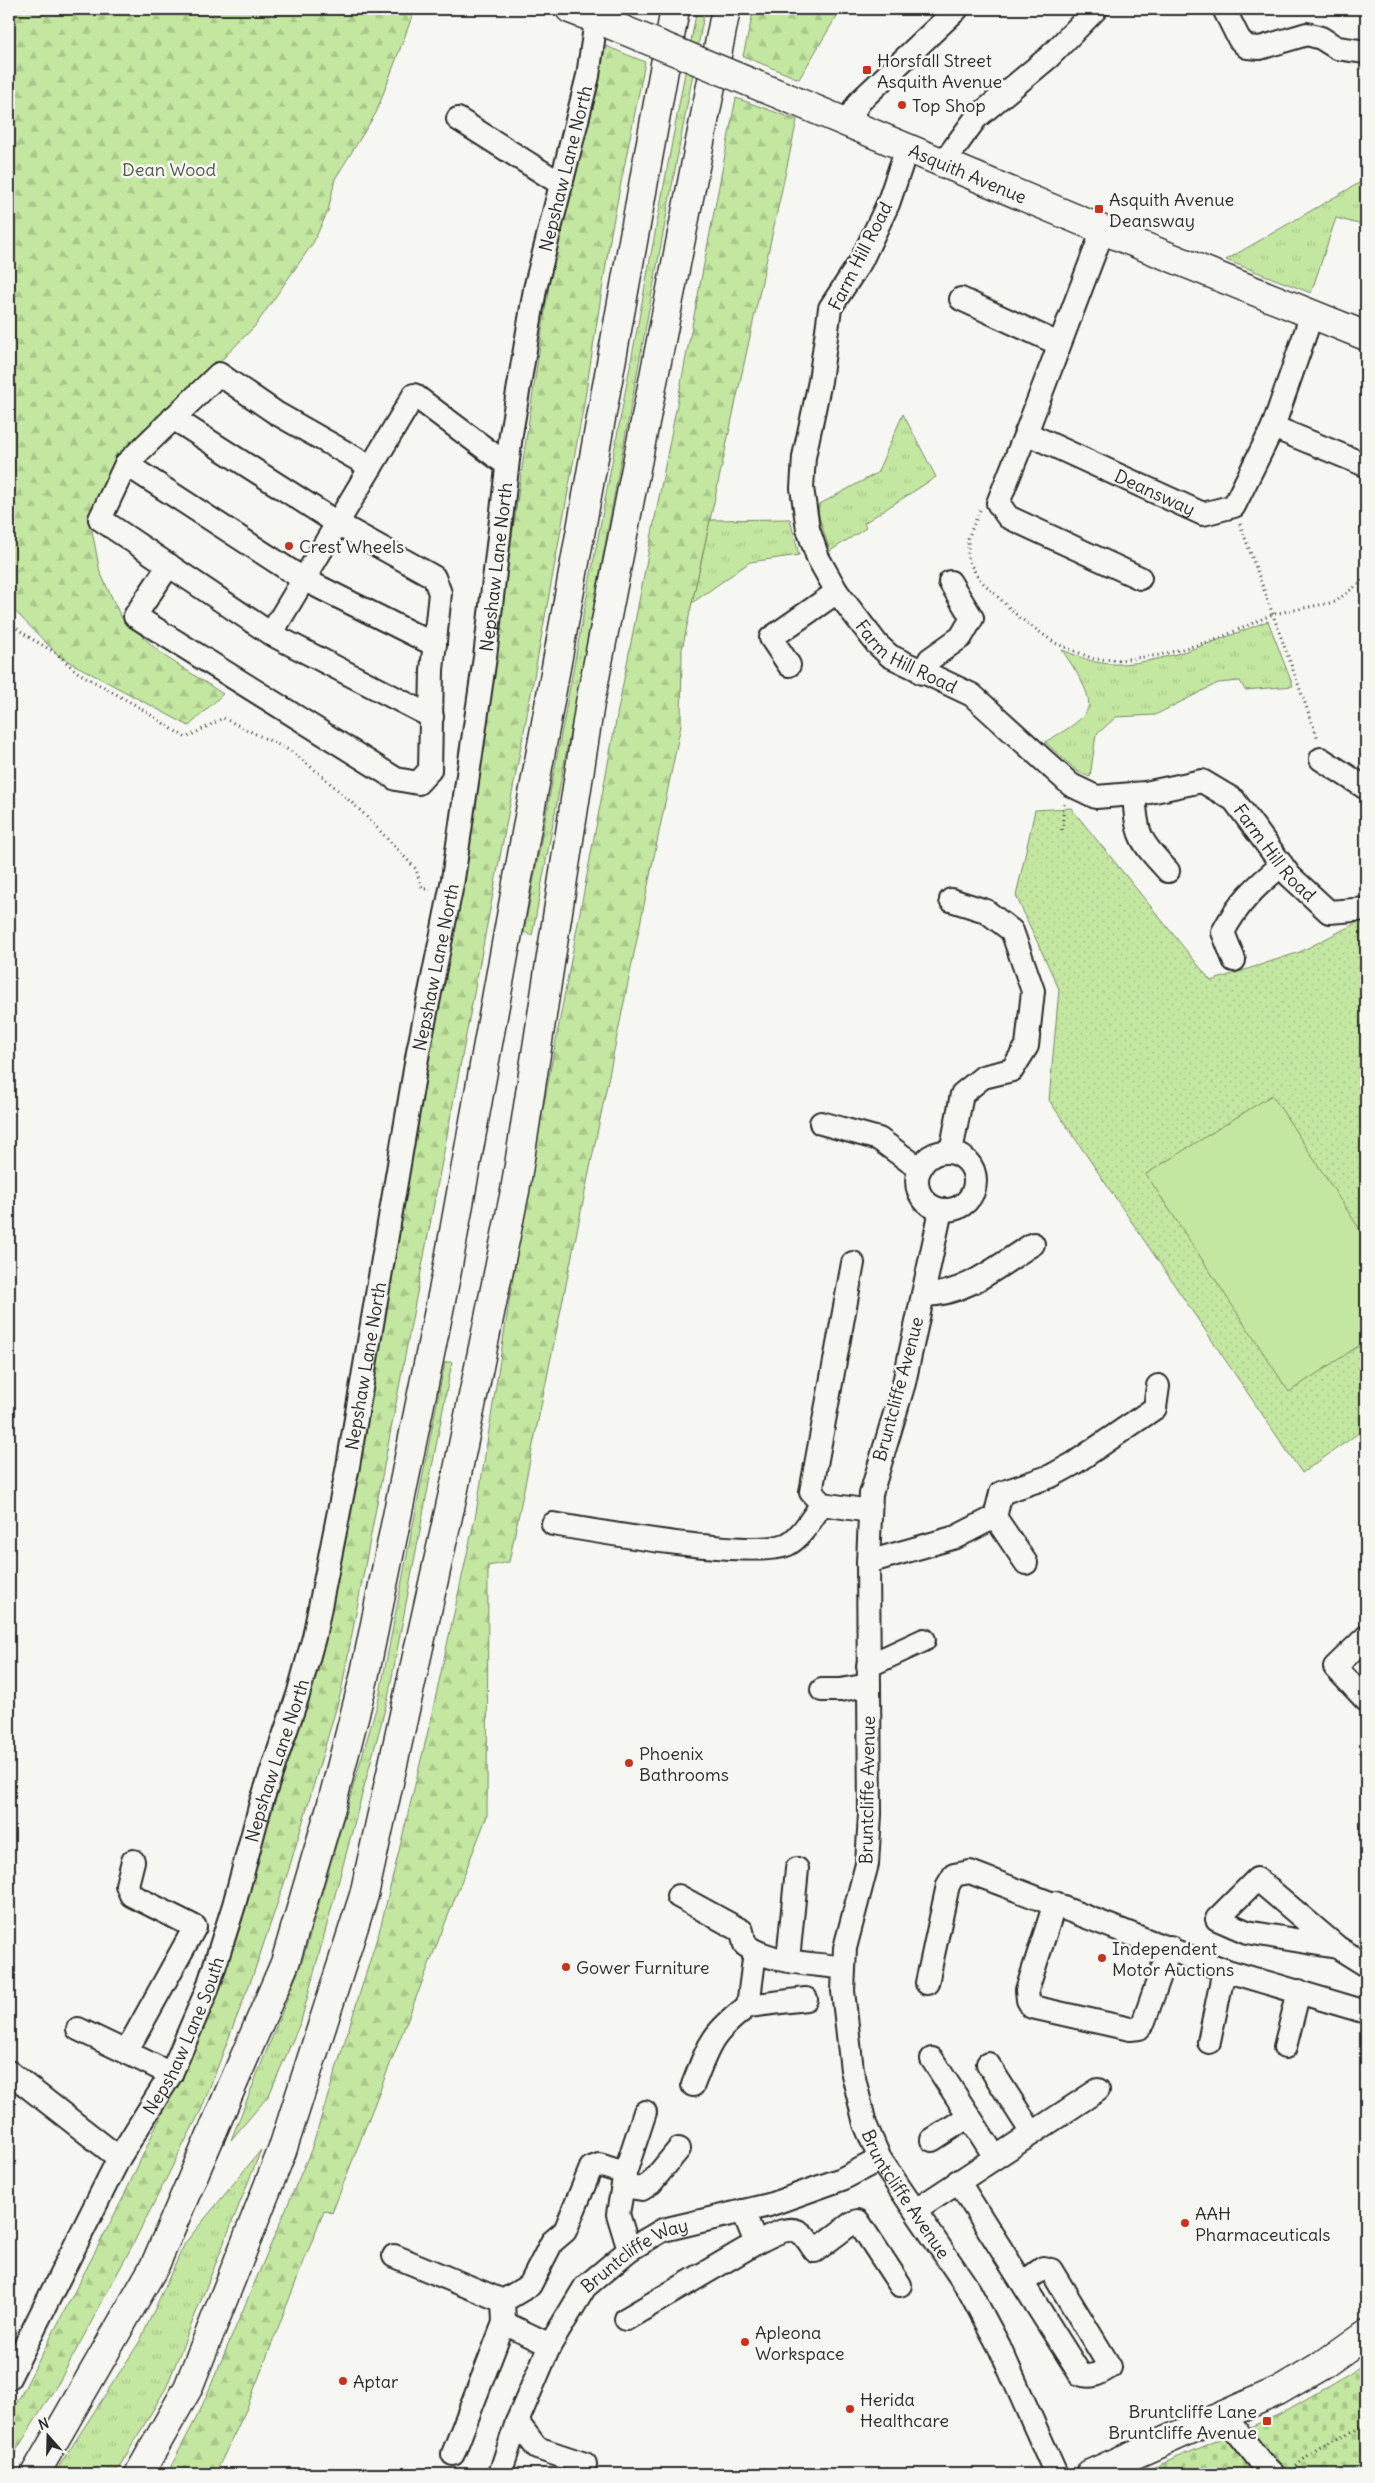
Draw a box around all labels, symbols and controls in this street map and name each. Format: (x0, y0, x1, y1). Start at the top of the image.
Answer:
place label: Horsfall Street Asquith Avenue (877, 49, 1002, 93)
marker: Horsfall Street Asquith Avenue (861, 64, 873, 76)
street label: Nepshaw Lane North (533, 83, 597, 254)
place label: Top Shop (912, 94, 986, 117)
marker: Top Shop (896, 99, 908, 111)
street label: Asquith Avenue (906, 139, 1030, 208)
park label: Dean Wood (122, 158, 216, 181)
place label: Asquith Avenue Deansway (1109, 188, 1234, 232)
street label: Farm Hill Road (823, 198, 897, 314)
marker: Asquith Avenue Deansway (1093, 203, 1105, 215)
street label: Deansway (1111, 464, 1199, 520)
street label: Nepshaw Lane North (474, 481, 517, 653)
place label: Crest Wheels (299, 535, 404, 558)
marker: Crest Wheels (283, 540, 295, 552)
street label: Farm Hill Road (851, 615, 961, 698)
street label: Farm Hill Road (1229, 799, 1321, 906)
street label: Nepshaw Lane North (407, 881, 463, 1053)
street label: Nepshaw Lane North (339, 1280, 390, 1452)
street label: Bruntcliffe Avenue (868, 1314, 928, 1464)
street label: Nepshaw Lane North (240, 1676, 313, 1845)
street label: Bruntcliffe Avenue (854, 1715, 880, 1865)
place label: Phoenix Bathrooms (639, 1742, 729, 1786)
marker: Phoenix Bathrooms (623, 1757, 635, 1769)
place label: Independent Motor Auctions (1112, 1937, 1234, 1981)
marker: Independent Motor Auctions (1096, 1952, 1108, 1964)
street label: Nepshaw Lane South (137, 1954, 228, 2119)
place label: Gower Furniture (576, 1956, 710, 1979)
marker: Gower Furniture (560, 1961, 572, 1973)
street label: Bruntcliffe Avenue (857, 2126, 956, 2263)
place label: AAH Pharmaceuticals (1195, 2202, 1330, 2246)
street label: Bruntcliffe Way (576, 2213, 690, 2297)
marker: AAH Pharmaceuticals (1179, 2217, 1191, 2229)
place label: Apleona Workspace (755, 2321, 845, 2365)
marker: Apleona Workspace (739, 2336, 751, 2348)
place label: Aptar (353, 2370, 399, 2393)
marker: Aptar (337, 2375, 349, 2387)
place label: Herida Healthcare (860, 2388, 949, 2432)
place label: Bruntcliffe Lane Bruntcliffe Avenue (1108, 2400, 1257, 2444)
marker: Herida Healthcare (844, 2403, 856, 2415)
north arrow (22, 2410, 72, 2460)
text: N (36, 2414, 51, 2434)
marker: Bruntcliffe Lane Bruntcliffe Avenue (1261, 2415, 1273, 2427)

